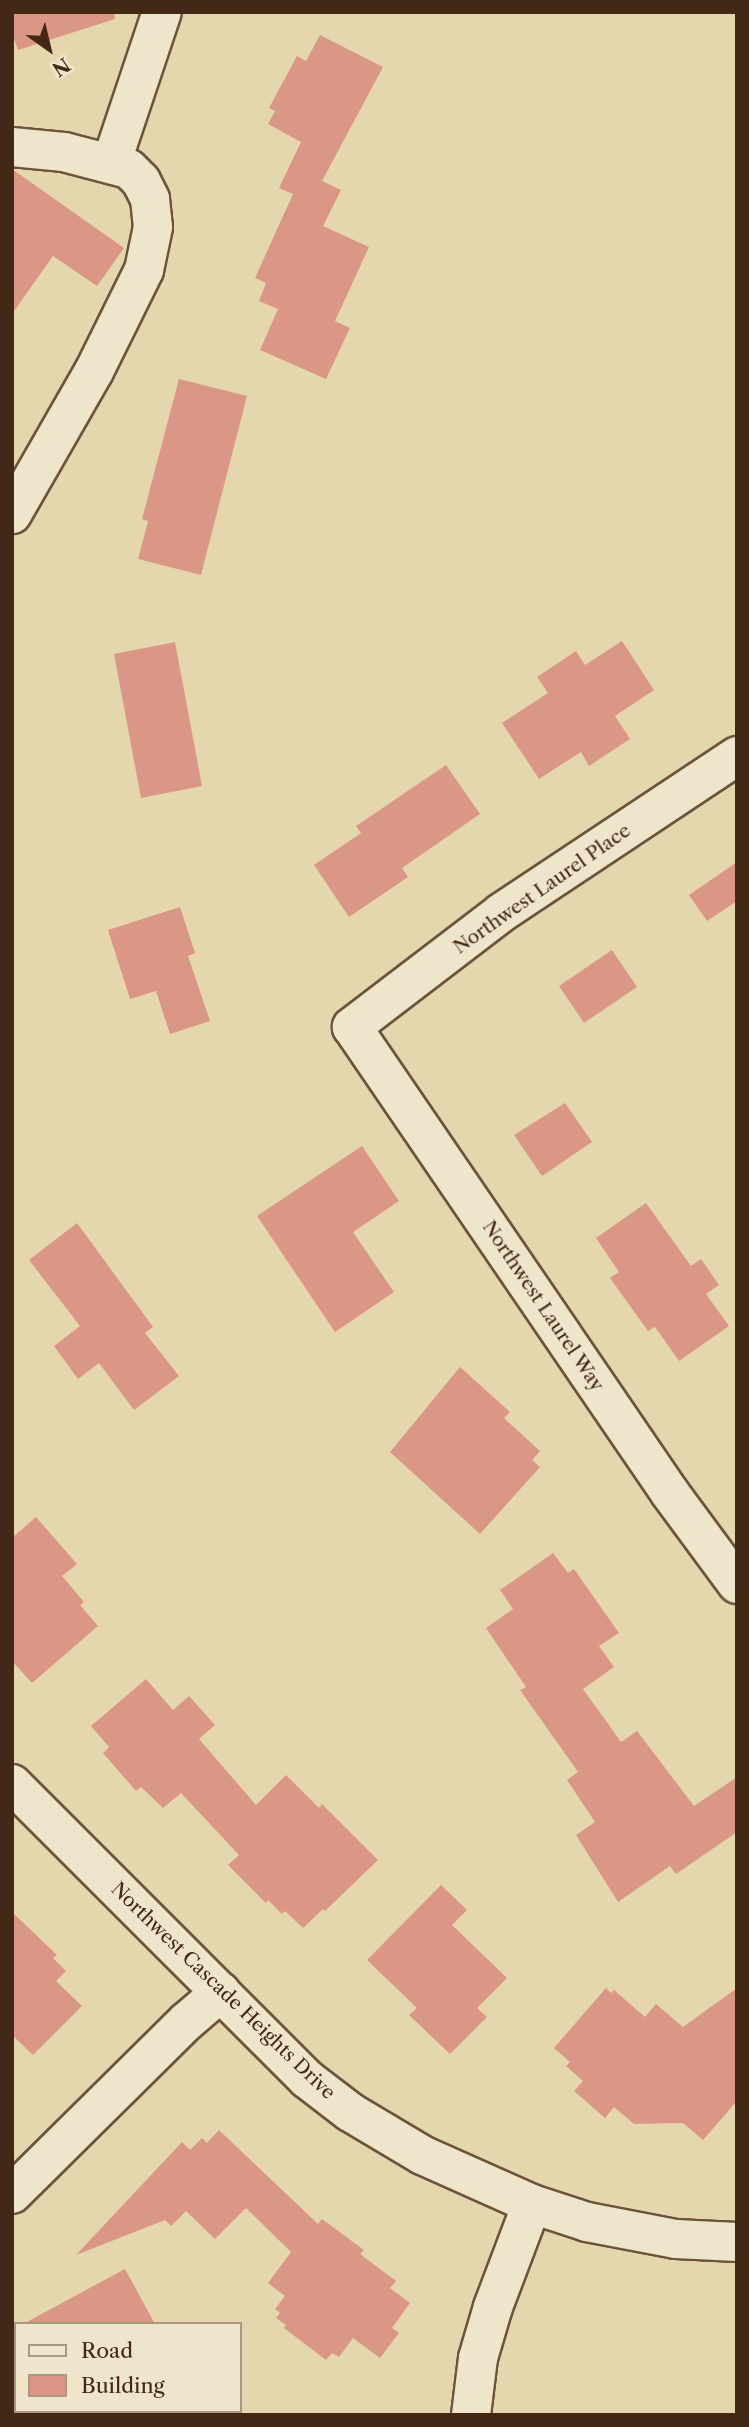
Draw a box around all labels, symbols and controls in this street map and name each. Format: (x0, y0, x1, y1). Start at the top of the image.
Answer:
north arrow (14, 14, 84, 84)
text: N (48, 53, 74, 81)
street label: Northwest Laurel Place (449, 819, 635, 959)
street label: Northwest Laurel Way (477, 1216, 609, 1396)
street label: Northwest Cascade Heights Drive (106, 1878, 340, 2104)
legend (14, 2322, 242, 2413)
text: Road (81, 2338, 133, 2363)
text: Building (81, 2373, 165, 2398)

